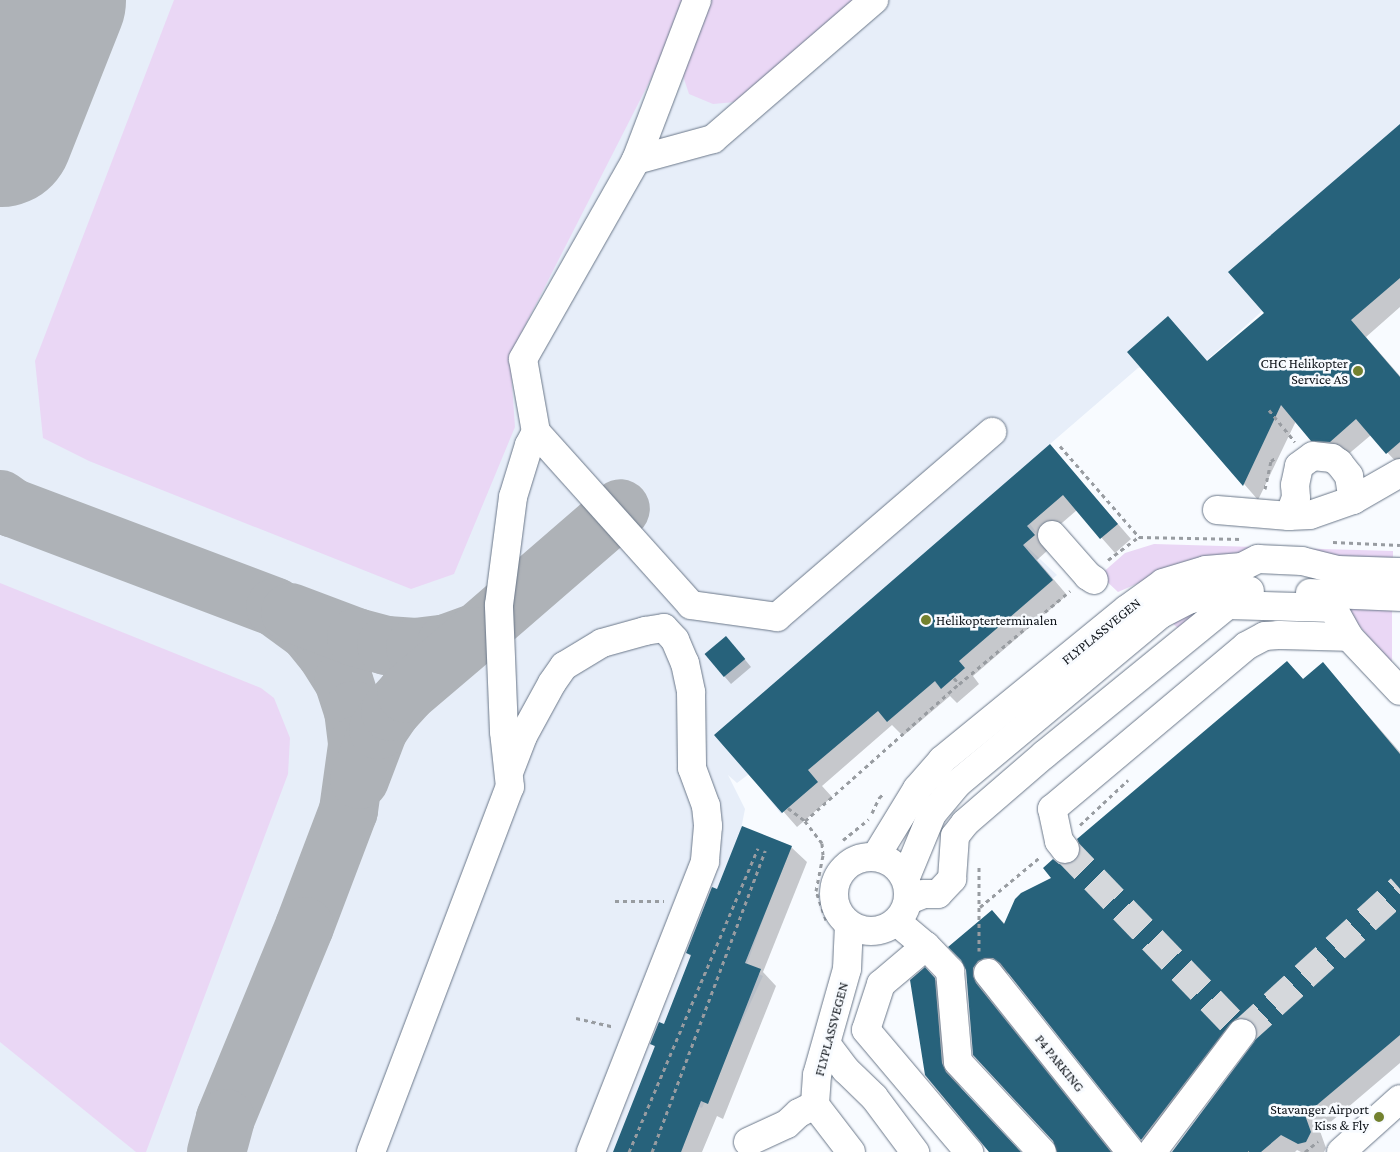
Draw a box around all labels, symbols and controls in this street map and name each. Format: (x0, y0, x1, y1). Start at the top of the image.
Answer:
place label: CHC Helikopter Service AS (1260, 355, 1348, 388)
marker: CHC Helikopter Service AS (1352, 365, 1364, 377)
street label: FLYPLASSVEGEN (1058, 594, 1144, 668)
place label: Helikopterterminalen (936, 612, 1057, 628)
marker: Helikopterterminalen (920, 614, 932, 626)
street label: FLYPLASSVEGEN (810, 980, 852, 1078)
street label: P4 PARKING (1032, 1031, 1088, 1095)
place label: Stavanger Airport Kiss & Fly (1270, 1101, 1369, 1134)
marker: Stavanger Airport Kiss & Fly (1373, 1111, 1385, 1123)

